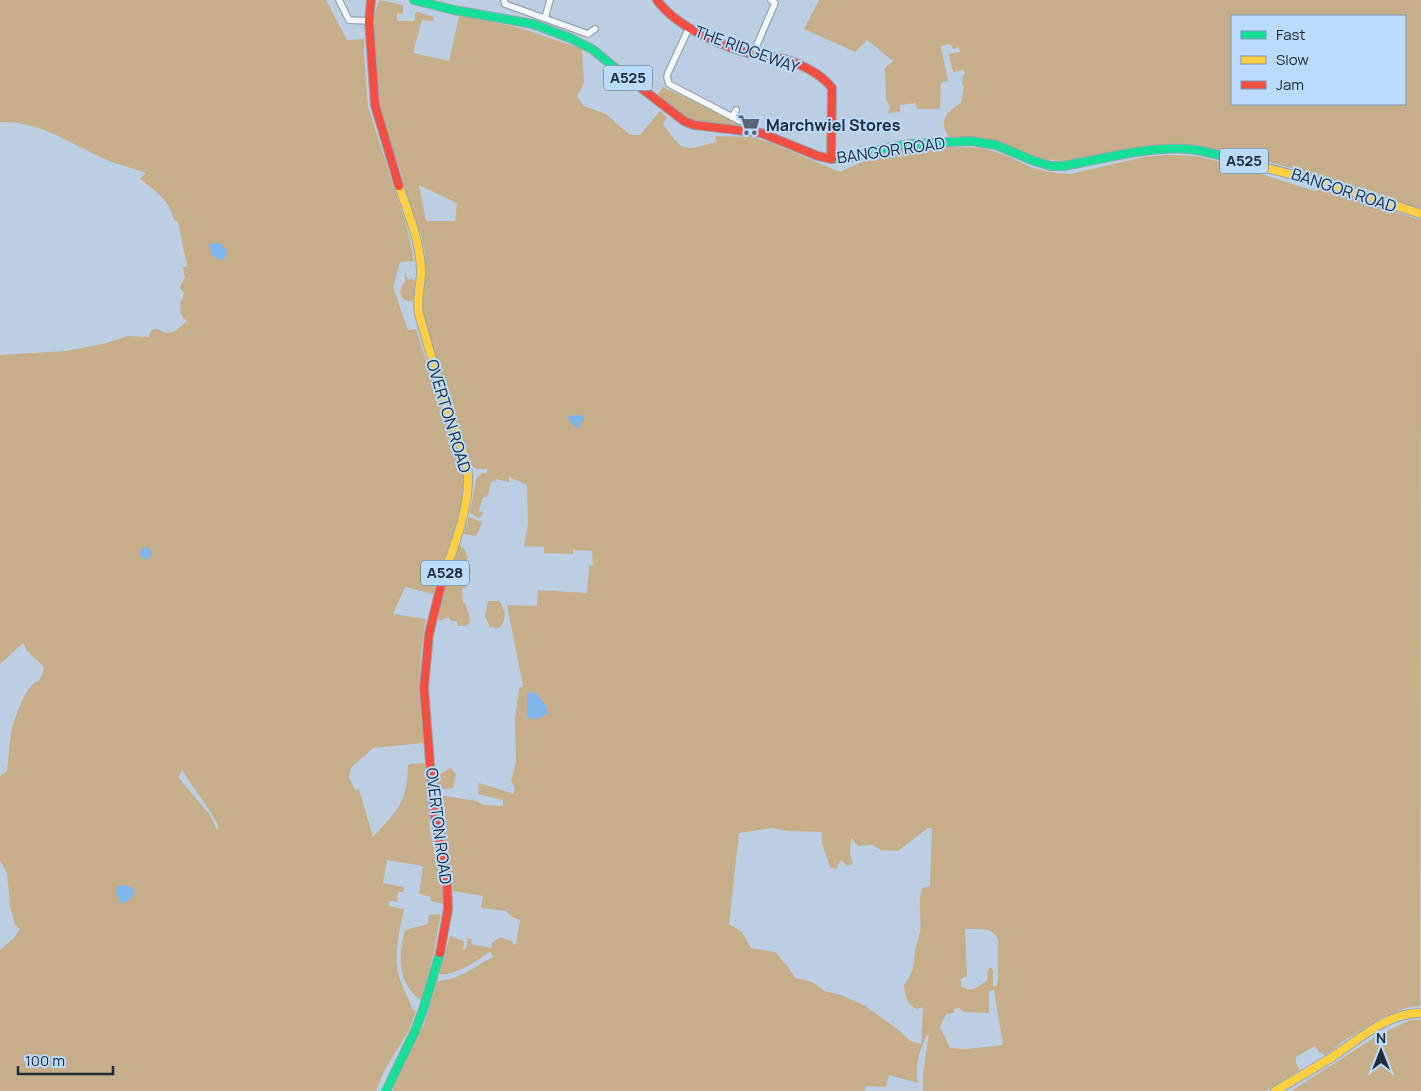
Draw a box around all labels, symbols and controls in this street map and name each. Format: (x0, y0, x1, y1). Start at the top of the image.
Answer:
legend (1231, 15, 1406, 105)
street label: THE RIDGEWAY (692, 20, 802, 78)
text: Fast (1276, 24, 1305, 45)
text: Slow (1276, 49, 1309, 70)
road number: A525 (604, 66, 652, 90)
text: Jam (1276, 74, 1304, 95)
supermarket icon: Marchwiel Stores (736, 112, 762, 138)
place label: Marchwiel Stores (766, 114, 901, 136)
street label: BANGOR ROAD (835, 131, 947, 168)
road number: A525 (1220, 148, 1268, 174)
street label: BANGOR ROAD (1289, 163, 1400, 217)
street label: OVERTON ROAD (421, 357, 477, 476)
road number: A528 (421, 560, 469, 586)
street label: OVERTON ROAD (421, 766, 457, 886)
north arrow (1356, 1026, 1406, 1076)
text: N (1376, 1028, 1386, 1047)
scale bar (18, 1044, 112, 1076)
text: 100 m (25, 1050, 65, 1071)

